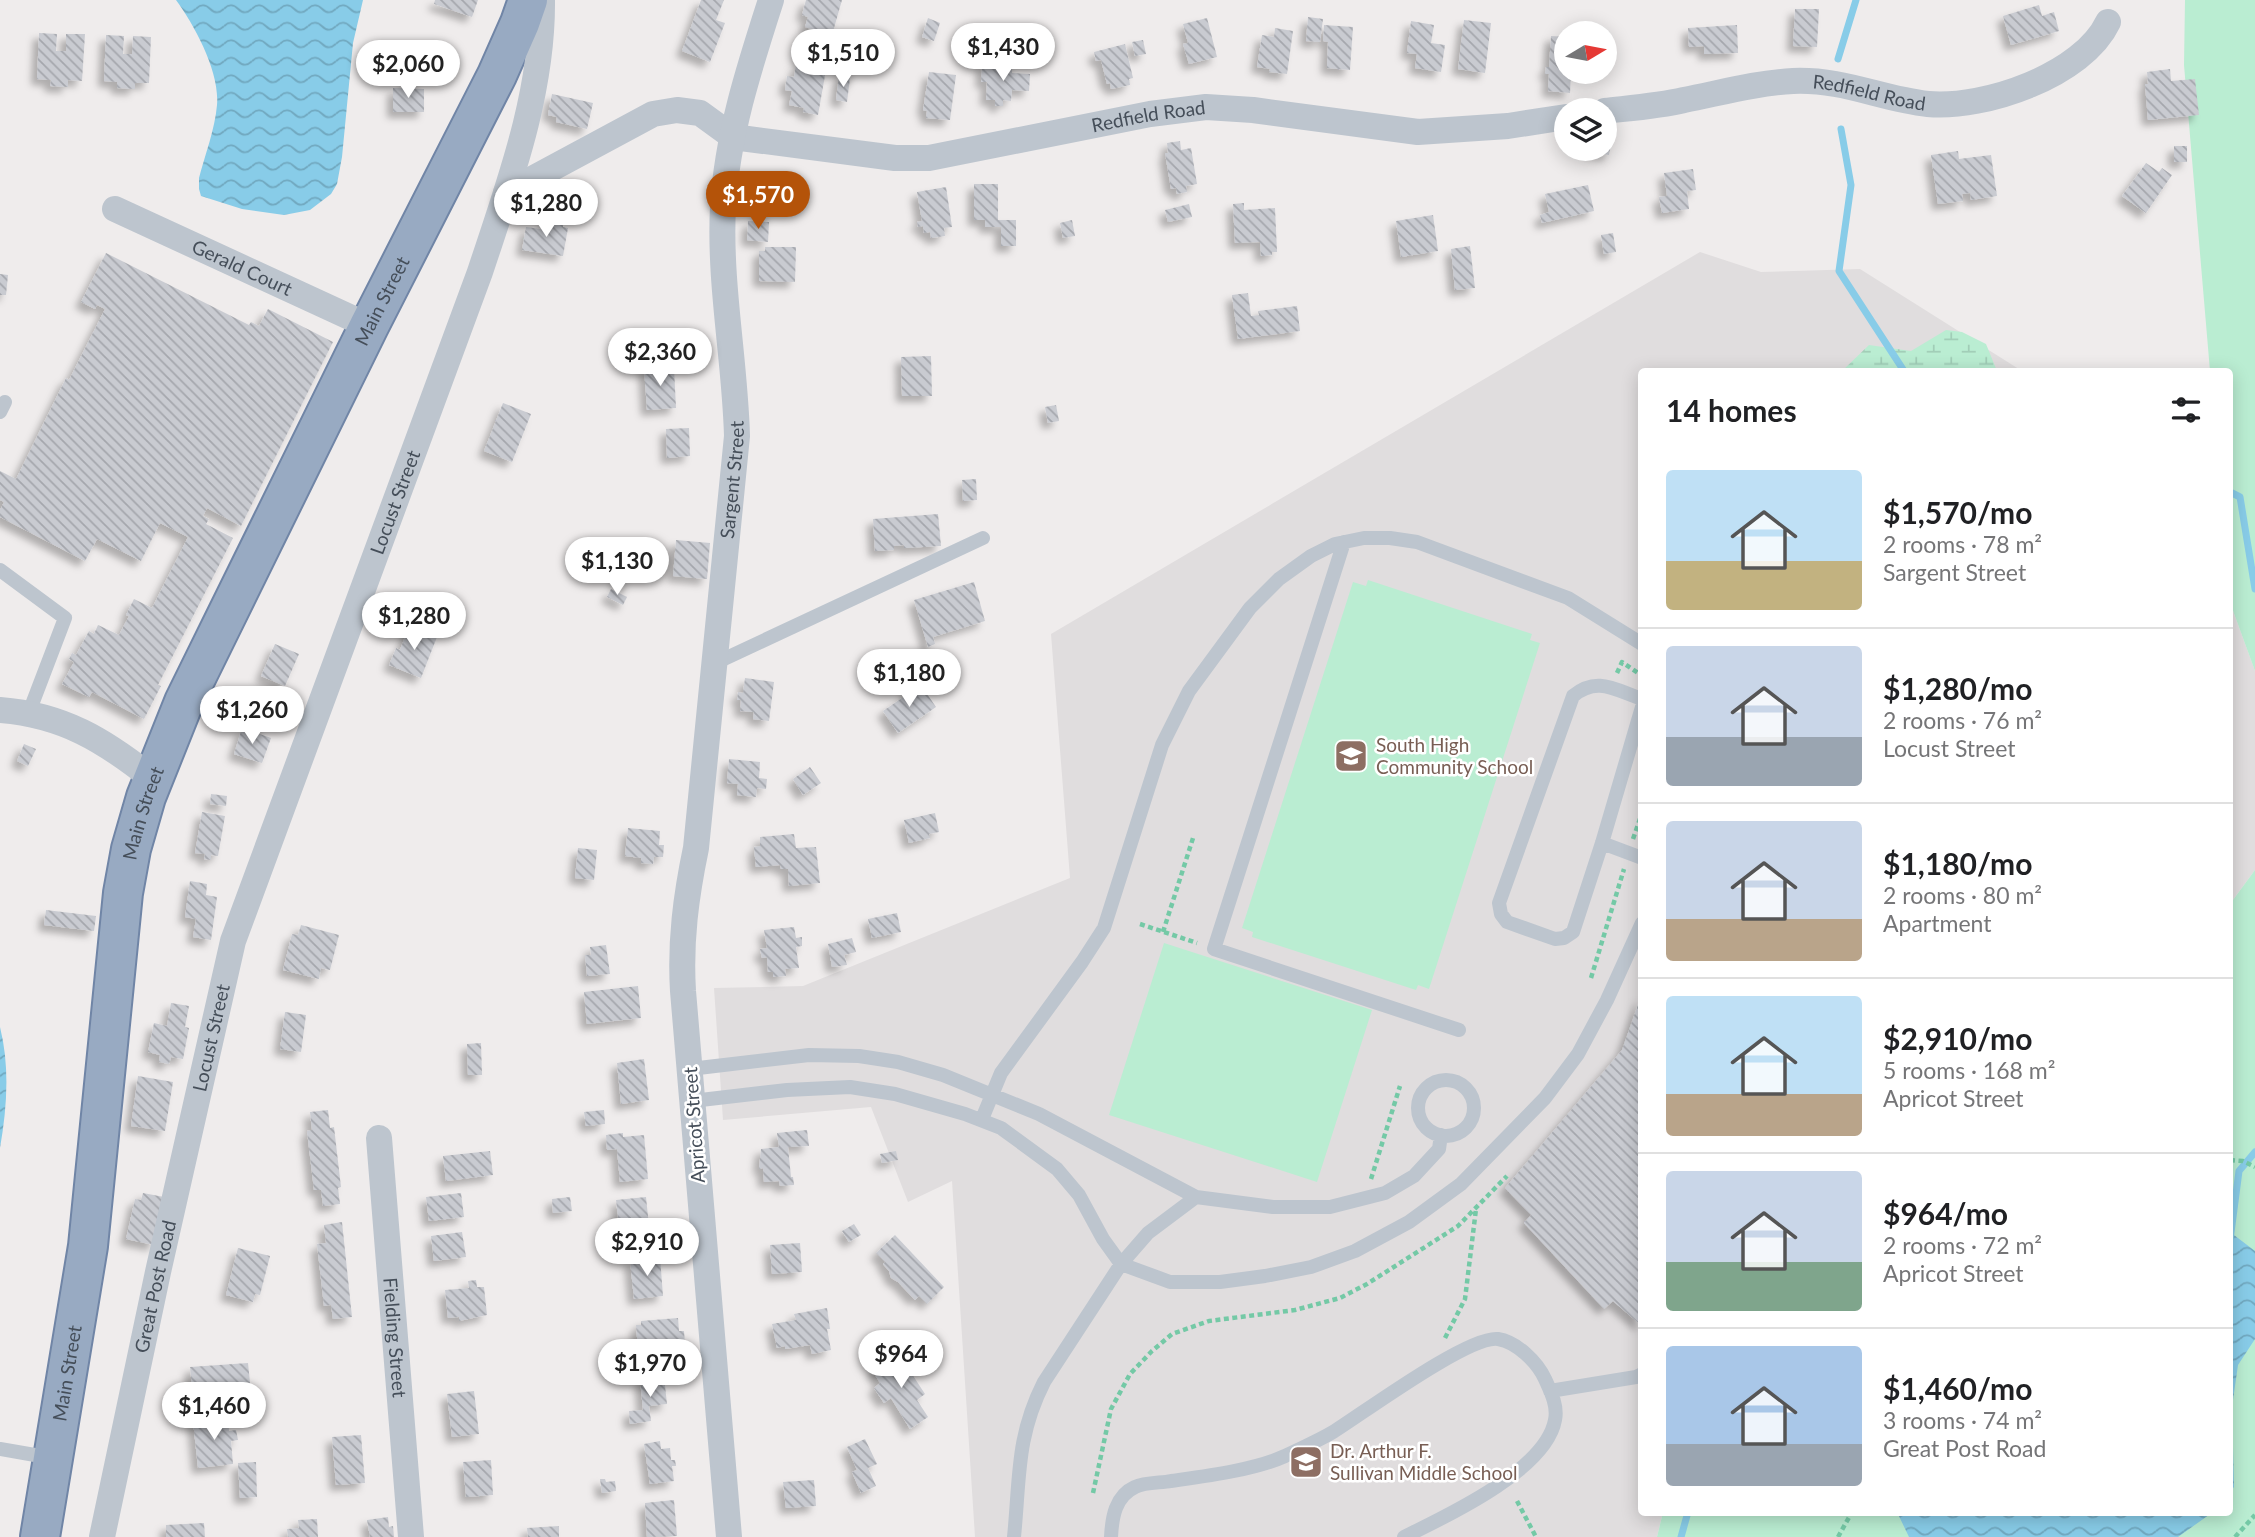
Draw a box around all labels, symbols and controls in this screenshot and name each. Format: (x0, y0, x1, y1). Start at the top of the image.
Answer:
north arrow (1554, 21, 1617, 84)
map controls (1554, 21, 1617, 161)
pin: $1,430 (946, 24, 1060, 83)
pin: $1,510 (786, 29, 900, 89)
text: $1,430 (967, 32, 1039, 60)
text: $1,510 (807, 38, 879, 66)
pin: $2,060 (351, 41, 465, 100)
text: $2,060 (372, 49, 444, 77)
street label: Redfield Road (1812, 69, 1927, 115)
street label: Redfield Road (1089, 95, 1207, 136)
button: layers (1554, 98, 1617, 161)
pin: $1,570 (701, 172, 815, 231)
pin: $1,280 (489, 180, 603, 239)
text: $1,570 (722, 180, 794, 208)
text: $1,280 (510, 188, 582, 216)
street label: Gerald Court (189, 234, 296, 300)
street label: Main Street (349, 252, 414, 349)
pin: $2,360 (603, 328, 717, 388)
text: $2,360 (624, 337, 696, 365)
icon: filters (2167, 391, 2205, 429)
text: 14 homes (1666, 392, 1797, 428)
street label: Sargent Street (715, 420, 748, 540)
street label: Locust Street (365, 446, 424, 557)
text: $1,570/mo (1883, 494, 2032, 530)
icon: home (1722, 498, 1806, 582)
text: 2 rooms · 78 m² (1883, 530, 2042, 558)
pin: $1,130 (560, 538, 674, 597)
text: $1,130 (581, 546, 653, 574)
text: Sargent Street (1883, 558, 2026, 586)
pin: $1,280 (357, 592, 471, 652)
text: $1,280 (378, 601, 450, 629)
pin: $1,180 (852, 650, 966, 709)
text: $1,180 (873, 658, 945, 686)
text: $1,280/mo (1883, 670, 2032, 706)
icon: home (1722, 674, 1806, 758)
pin: $1,260 (195, 686, 309, 746)
text: $1,260 (216, 695, 288, 723)
text: 2 rooms · 76 m² (1883, 706, 2042, 734)
place label: South High Community School (1376, 733, 1533, 778)
text: Locust Street (1883, 734, 2015, 762)
school or university icon: South High Community School (1332, 737, 1370, 775)
street label: Main Street (117, 763, 168, 862)
text: $1,180/mo (1883, 845, 2032, 881)
icon: home (1722, 849, 1806, 933)
text: 2 rooms · 80 m² (1883, 881, 2042, 909)
text: Apartment (1883, 909, 1991, 937)
street label: Locust Street (187, 982, 234, 1094)
text: $2,910/mo (1883, 1020, 2032, 1056)
icon: home (1722, 1024, 1806, 1108)
text: 5 rooms · 168 m² (1883, 1056, 2055, 1084)
street label: Apricot Street (678, 1066, 709, 1184)
text: Apricot Street (1883, 1084, 2024, 1112)
text: $964/mo (1883, 1195, 2008, 1231)
icon: home (1722, 1199, 1806, 1283)
street label: Great Post Road (129, 1218, 180, 1355)
pin: $2,910 (590, 1218, 704, 1278)
text: $2,910 (611, 1227, 683, 1255)
text: 2 rooms · 72 m² (1883, 1231, 2042, 1259)
text: Apricot Street (1883, 1259, 2024, 1287)
street label: Fielding Street (379, 1276, 412, 1398)
street label: Main Street (47, 1323, 86, 1423)
pin: $964 (860, 1330, 942, 1390)
text: $964 (874, 1339, 928, 1367)
pin: $1,970 (593, 1340, 707, 1399)
text: $1,970 (614, 1348, 686, 1376)
text: $1,460/mo (1883, 1370, 2032, 1406)
icon: home (1722, 1374, 1806, 1458)
pin: $1,460 (157, 1382, 271, 1442)
text: $1,460 (178, 1391, 250, 1419)
text: 3 rooms · 74 m² (1883, 1406, 2042, 1434)
text: Great Post Road (1883, 1434, 2046, 1462)
place label: Dr. Arthur F. Sullivan Middle School (1330, 1439, 1517, 1484)
school or university icon: Dr. Arthur F. Sullivan Middle School (1287, 1443, 1325, 1481)

